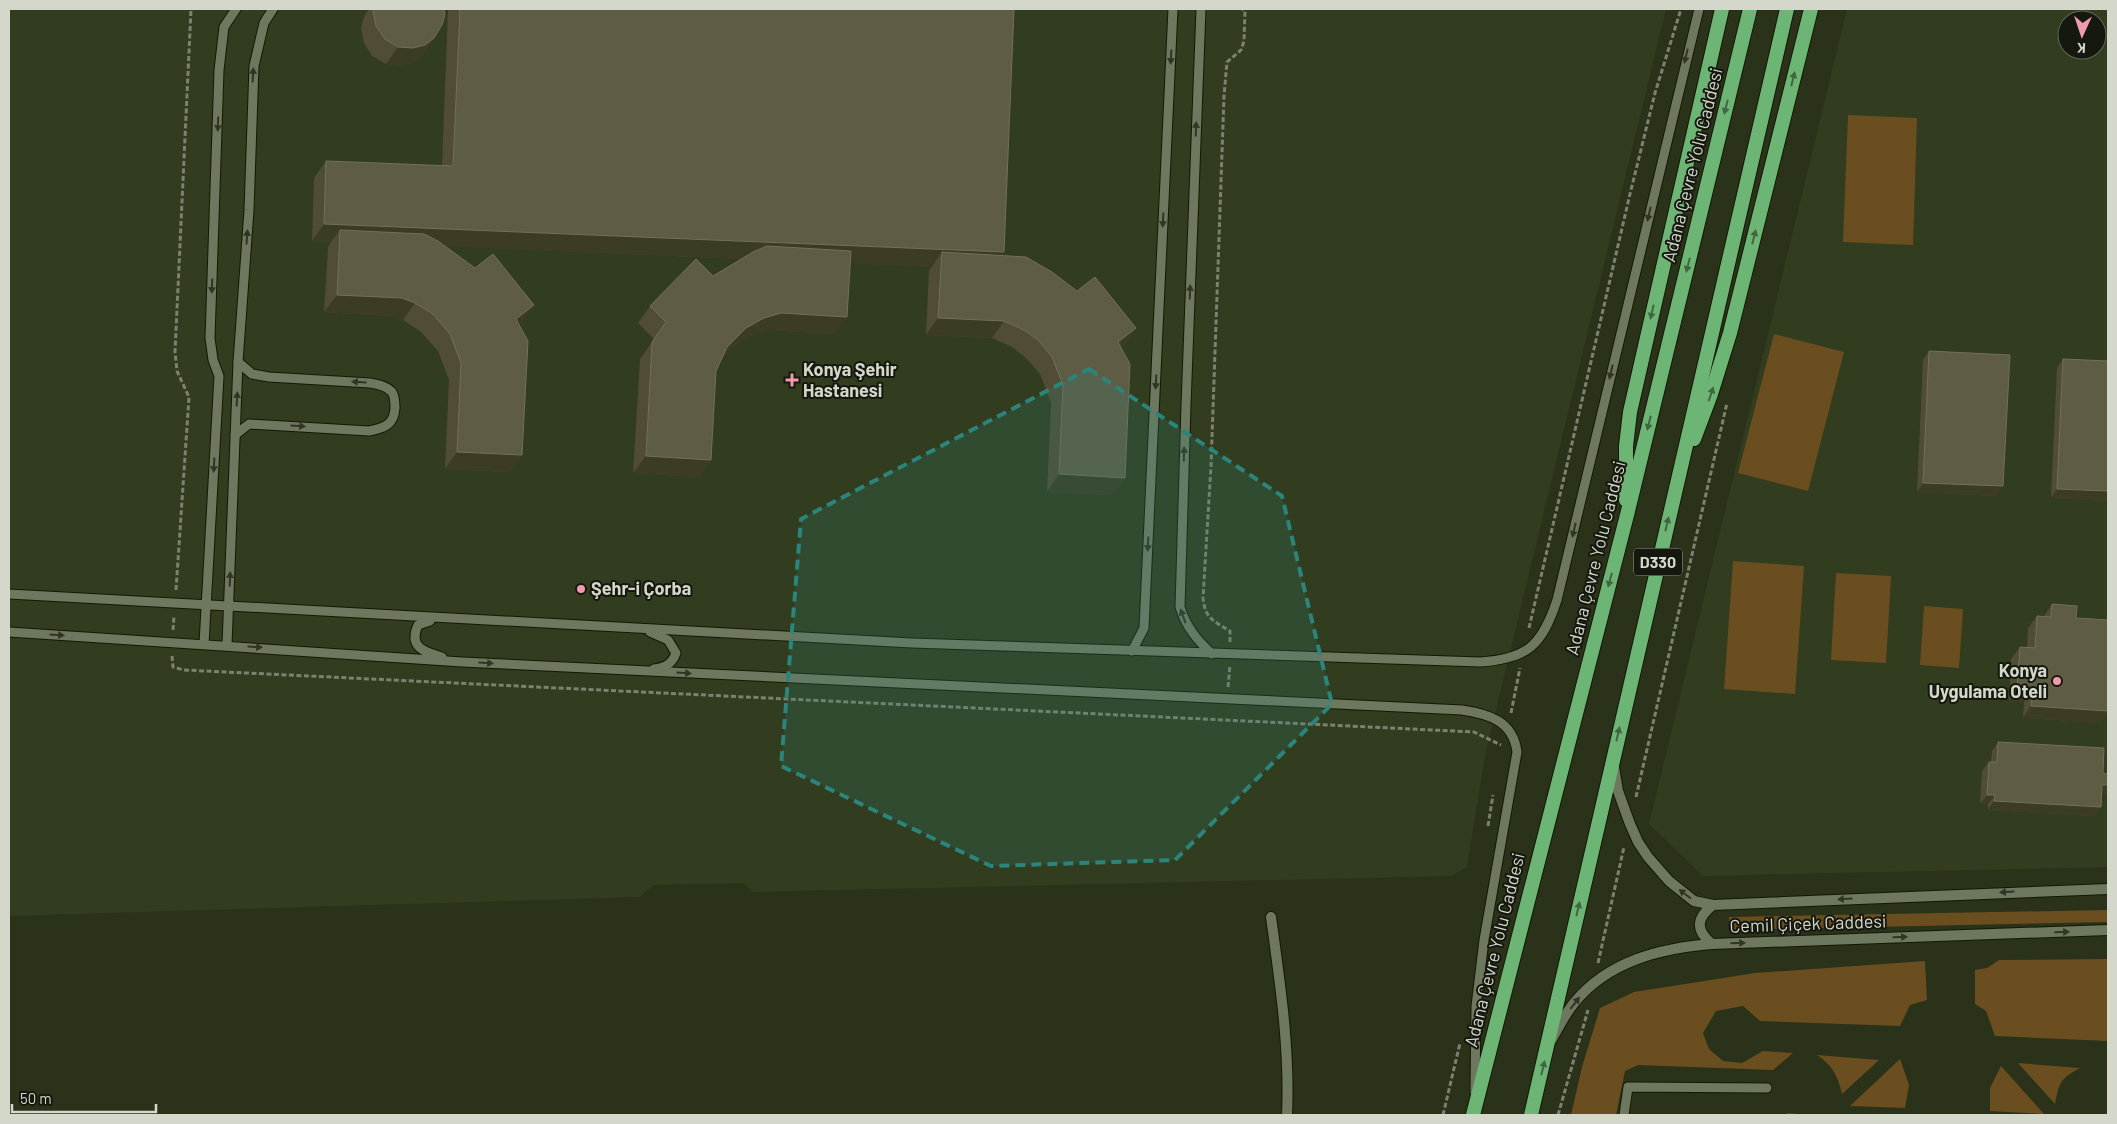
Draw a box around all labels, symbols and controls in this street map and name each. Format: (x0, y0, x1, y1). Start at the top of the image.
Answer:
north arrow (2057, 10, 2107, 60)
text: K (2076, 40, 2086, 57)
one-way arrow (1682, 48, 1690, 63)
one-way arrow (1166, 50, 1174, 66)
street label: Adana Çevre Yolu Caddesi (1657, 65, 1727, 264)
one-way arrow (250, 66, 258, 82)
one-way arrow (1789, 72, 1797, 87)
one-way arrow (1722, 100, 1730, 115)
one-way arrow (213, 116, 221, 132)
one-way arrow (1192, 121, 1200, 137)
one-way arrow (1645, 206, 1653, 222)
one-way arrow (1159, 212, 1167, 228)
one-way arrow (244, 229, 252, 245)
one-way arrow (1750, 230, 1758, 245)
one-way arrow (1684, 257, 1692, 272)
one-way arrow (208, 278, 216, 294)
one-way arrow (1186, 284, 1194, 300)
one-way arrow (1648, 305, 1656, 320)
place label: Konya Şehir Hastanesi (803, 358, 897, 401)
one-way arrow (1607, 365, 1615, 380)
marker: Konya Şehir Hastanesi (785, 373, 799, 387)
one-way arrow (1151, 374, 1159, 390)
one-way arrow (351, 378, 367, 386)
one-way arrow (1708, 386, 1715, 401)
one-way arrow (233, 391, 241, 407)
one-way arrow (1645, 415, 1653, 430)
one-way arrow (290, 423, 306, 431)
one-way arrow (1181, 446, 1189, 462)
one-way arrow (210, 457, 218, 473)
street label: Adana Çevre Yolu Caddesi (1560, 458, 1630, 657)
one-way arrow (1663, 517, 1671, 532)
one-way arrow (1570, 523, 1578, 538)
one-way arrow (1143, 537, 1151, 553)
road number: D330 (1634, 548, 1682, 576)
one-way arrow (226, 571, 234, 587)
one-way arrow (1606, 573, 1614, 588)
place label: Şehr-i Çorba (591, 577, 691, 599)
marker: Şehr-i Çorba (575, 583, 587, 595)
one-way arrow (1179, 608, 1187, 623)
one-way arrow (50, 631, 66, 639)
one-way arrow (247, 643, 263, 651)
place label: Konya Uygulama Oteli (1929, 659, 2047, 702)
one-way arrow (479, 660, 495, 668)
one-way arrow (676, 670, 692, 678)
marker: Konya Uygulama Oteli (2051, 675, 2063, 687)
one-way arrow (1614, 726, 1622, 741)
street label: Adana Çevre Yolu Caddesi (1459, 850, 1529, 1049)
one-way arrow (1999, 888, 2015, 896)
one-way arrow (1679, 889, 1692, 900)
one-way arrow (1836, 896, 1852, 904)
one-way arrow (1574, 902, 1582, 917)
street label: Cemil Çiçek Caddesi (1729, 909, 1887, 937)
one-way arrow (2055, 927, 2071, 935)
one-way arrow (1892, 933, 1908, 941)
one-way arrow (1730, 938, 1746, 946)
one-way arrow (1569, 997, 1580, 1010)
one-way arrow (1539, 1060, 1547, 1075)
scale bar (12, 1082, 156, 1114)
text: 50 m (20, 1089, 52, 1107)

